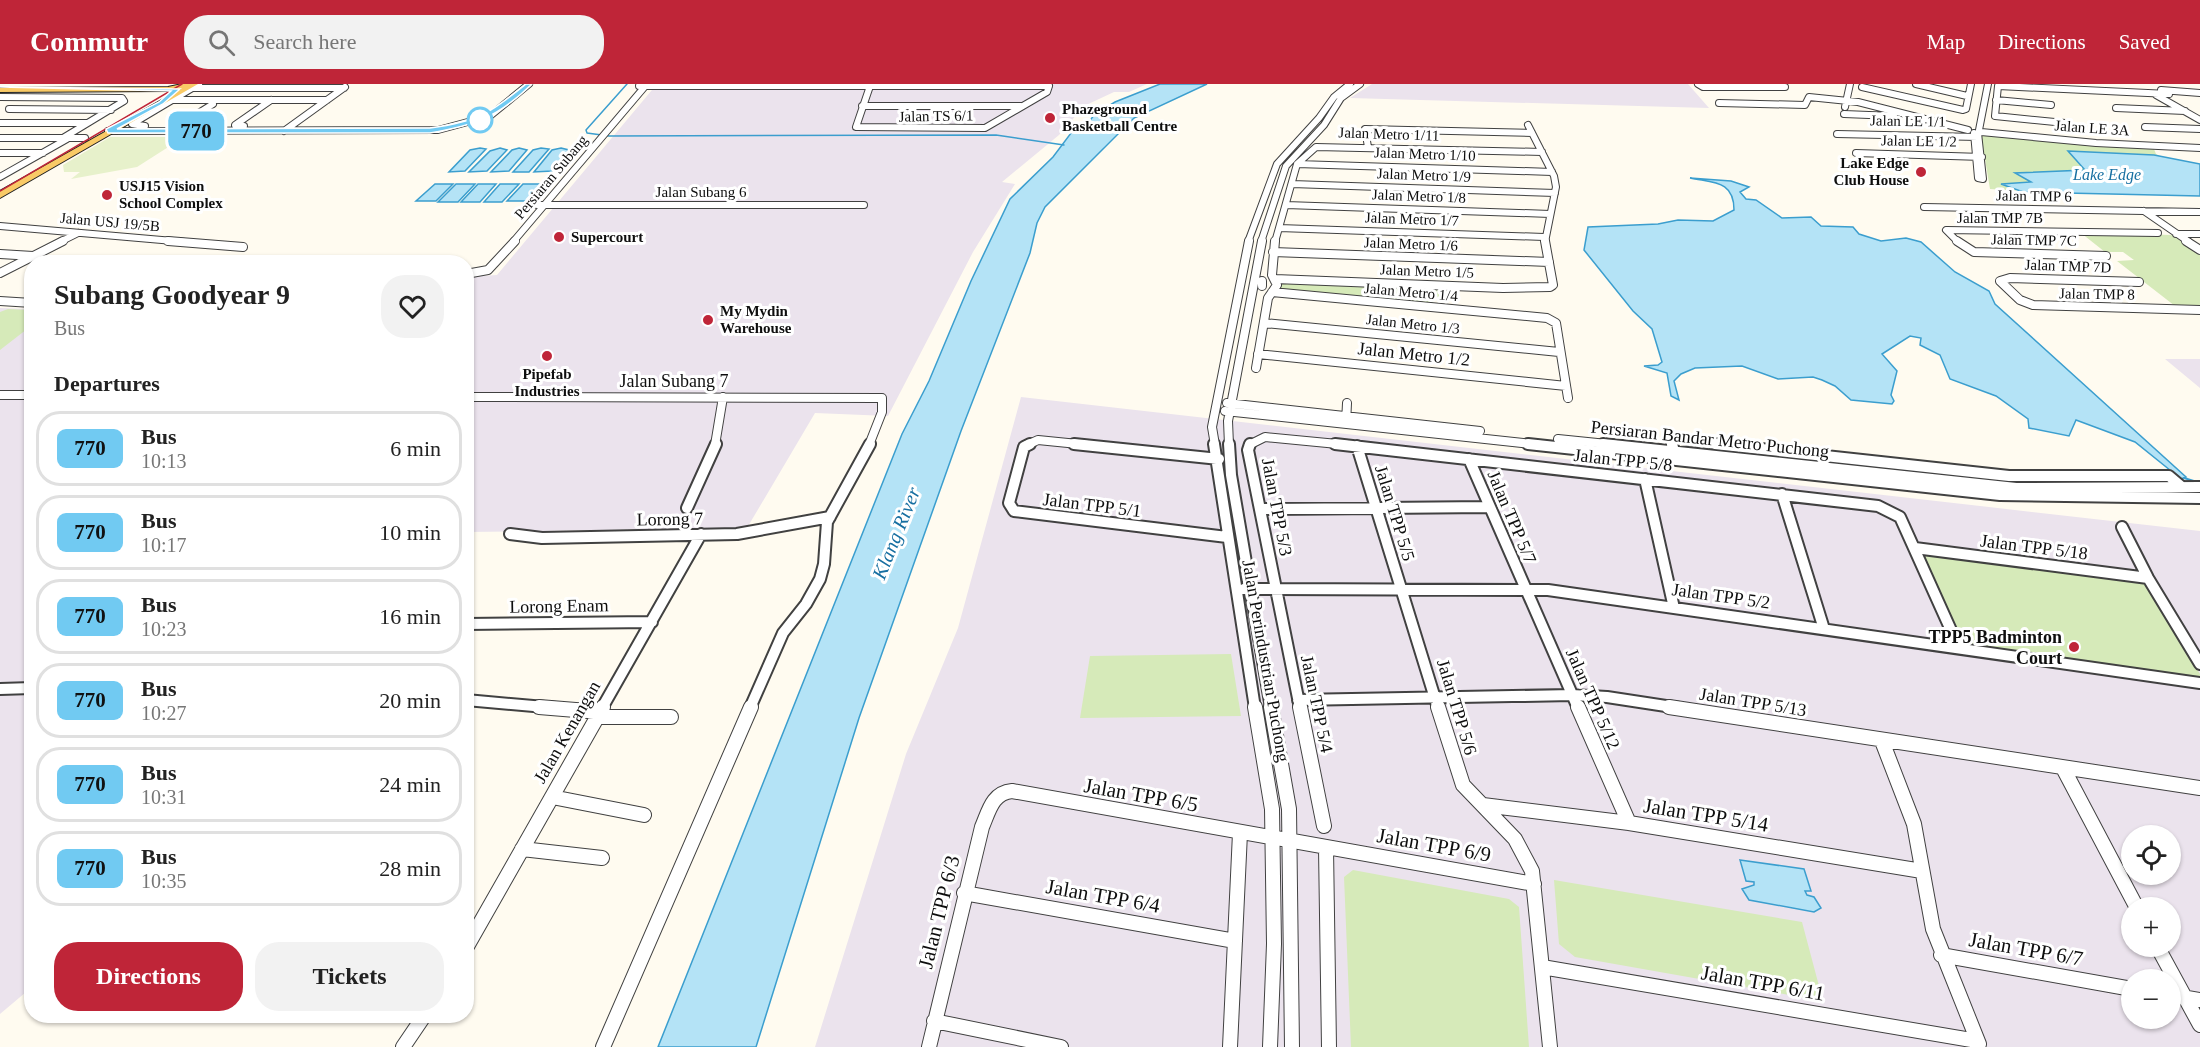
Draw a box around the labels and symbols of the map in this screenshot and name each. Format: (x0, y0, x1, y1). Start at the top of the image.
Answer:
place label: Phazeground Basketball Centre (1062, 101, 1177, 134)
unlabelled marker (467, 107, 493, 133)
street label: Jalan TS 6/1 (898, 107, 974, 125)
marker: Phazeground Basketball Centre (1043, 111, 1057, 125)
line badge: 770 (162, 112, 230, 150)
street label: Jalan LE 1/1 (1870, 112, 1946, 130)
street label: Jalan LE 3A (2054, 117, 2130, 139)
street label: Jalan Metro 1/11 (1338, 124, 1440, 144)
street label: Persiaran Subang (511, 131, 591, 222)
street label: Jalan LE 1/2 (1881, 132, 1957, 150)
street label: Jalan Metro 1/10 (1374, 144, 1476, 164)
place label: Lake Edge Club House (1834, 155, 1909, 188)
street label: Jalan Metro 1/9 (1377, 165, 1471, 185)
marker: Lake Edge Club House (1914, 165, 1928, 179)
water label: Lake Edge (2072, 166, 2141, 184)
place label: USJ15 Vision School Complex (119, 178, 223, 211)
street label: Jalan Subang 6 (656, 184, 747, 200)
street label: Jalan Metro 1/8 (1372, 186, 1466, 206)
street label: Jalan TMP 6 (1996, 187, 2073, 205)
marker: USJ15 Vision School Complex (100, 188, 114, 202)
street label: Jalan Metro 1/7 (1365, 209, 1460, 229)
street label: Jalan USJ 19/5B (59, 210, 161, 234)
street label: Jalan TMP 7B (1957, 210, 2043, 226)
place label: Supercourt (571, 229, 643, 245)
marker: Supercourt (552, 230, 566, 244)
street label: Jalan TMP 7C (1991, 231, 2077, 249)
street label: Jalan Metro 1/6 (1364, 234, 1459, 254)
street label: Jalan TMP 7D (2024, 256, 2112, 276)
street label: Jalan Metro 1/5 (1380, 261, 1474, 281)
street label: Jalan Metro 1/4 (1363, 280, 1459, 304)
street label: Jalan TMP 8 (2059, 285, 2135, 303)
place label: My Mydin Warehouse (720, 303, 792, 336)
street label: Jalan Metro 1/3 (1365, 311, 1461, 337)
marker: My Mydin Warehouse (701, 313, 715, 327)
street label: Jalan Metro 1/2 (1357, 338, 1471, 370)
marker: Pipefab Industries (540, 349, 554, 363)
place label: Pipefab Industries (514, 366, 580, 399)
street label: Jalan Subang 7 (620, 371, 728, 391)
street label: Persiaran Bandar Metro Puchong (1590, 417, 1830, 461)
street label: Jalan TPP 5/8 (1573, 445, 1673, 475)
street label: Jalan TPP 5/3 (1258, 456, 1296, 558)
street label: Jalan TPP 5/5 (1371, 463, 1419, 563)
street label: Jalan TPP 5/7 (1483, 468, 1541, 566)
water label: Klang River (867, 484, 925, 583)
street label: Jalan TPP 5/1 (1042, 489, 1142, 521)
street label: Lorong 7 (637, 508, 703, 530)
street label: Jalan TPP 5/18 (1979, 530, 2089, 564)
street label: Jalan Perindustrian Puchong (1238, 558, 1294, 764)
street label: Jalan TPP 5/2 (1671, 579, 1771, 613)
street label: Lorong Enam (509, 595, 609, 617)
place label: TPP5 Badminton Court (1928, 627, 2062, 668)
marker: TPP5 Badminton Court (2067, 640, 2081, 654)
street label: Jalan TPP 5/12 (1562, 646, 1624, 752)
street label: Jalan TPP 5/4 (1297, 653, 1337, 755)
street label: Jalan TPP 5/6 (1433, 657, 1481, 757)
street label: Jalan Kenangan (530, 677, 604, 787)
street label: Jalan TPP 5/13 (1698, 684, 1808, 720)
street label: Jalan TPP 6/5 (1082, 773, 1200, 817)
street label: Jalan TPP 5/14 (1642, 793, 1771, 837)
street label: Jalan TPP 6/9 (1375, 823, 1493, 867)
street label: Jalan TPP 6/3 (913, 853, 965, 971)
street label: Jalan TPP 6/4 (1044, 874, 1162, 918)
street label: Jalan TPP 6/7 (1967, 927, 2085, 971)
street label: Jalan TPP 6/11 (1699, 960, 1827, 1006)

